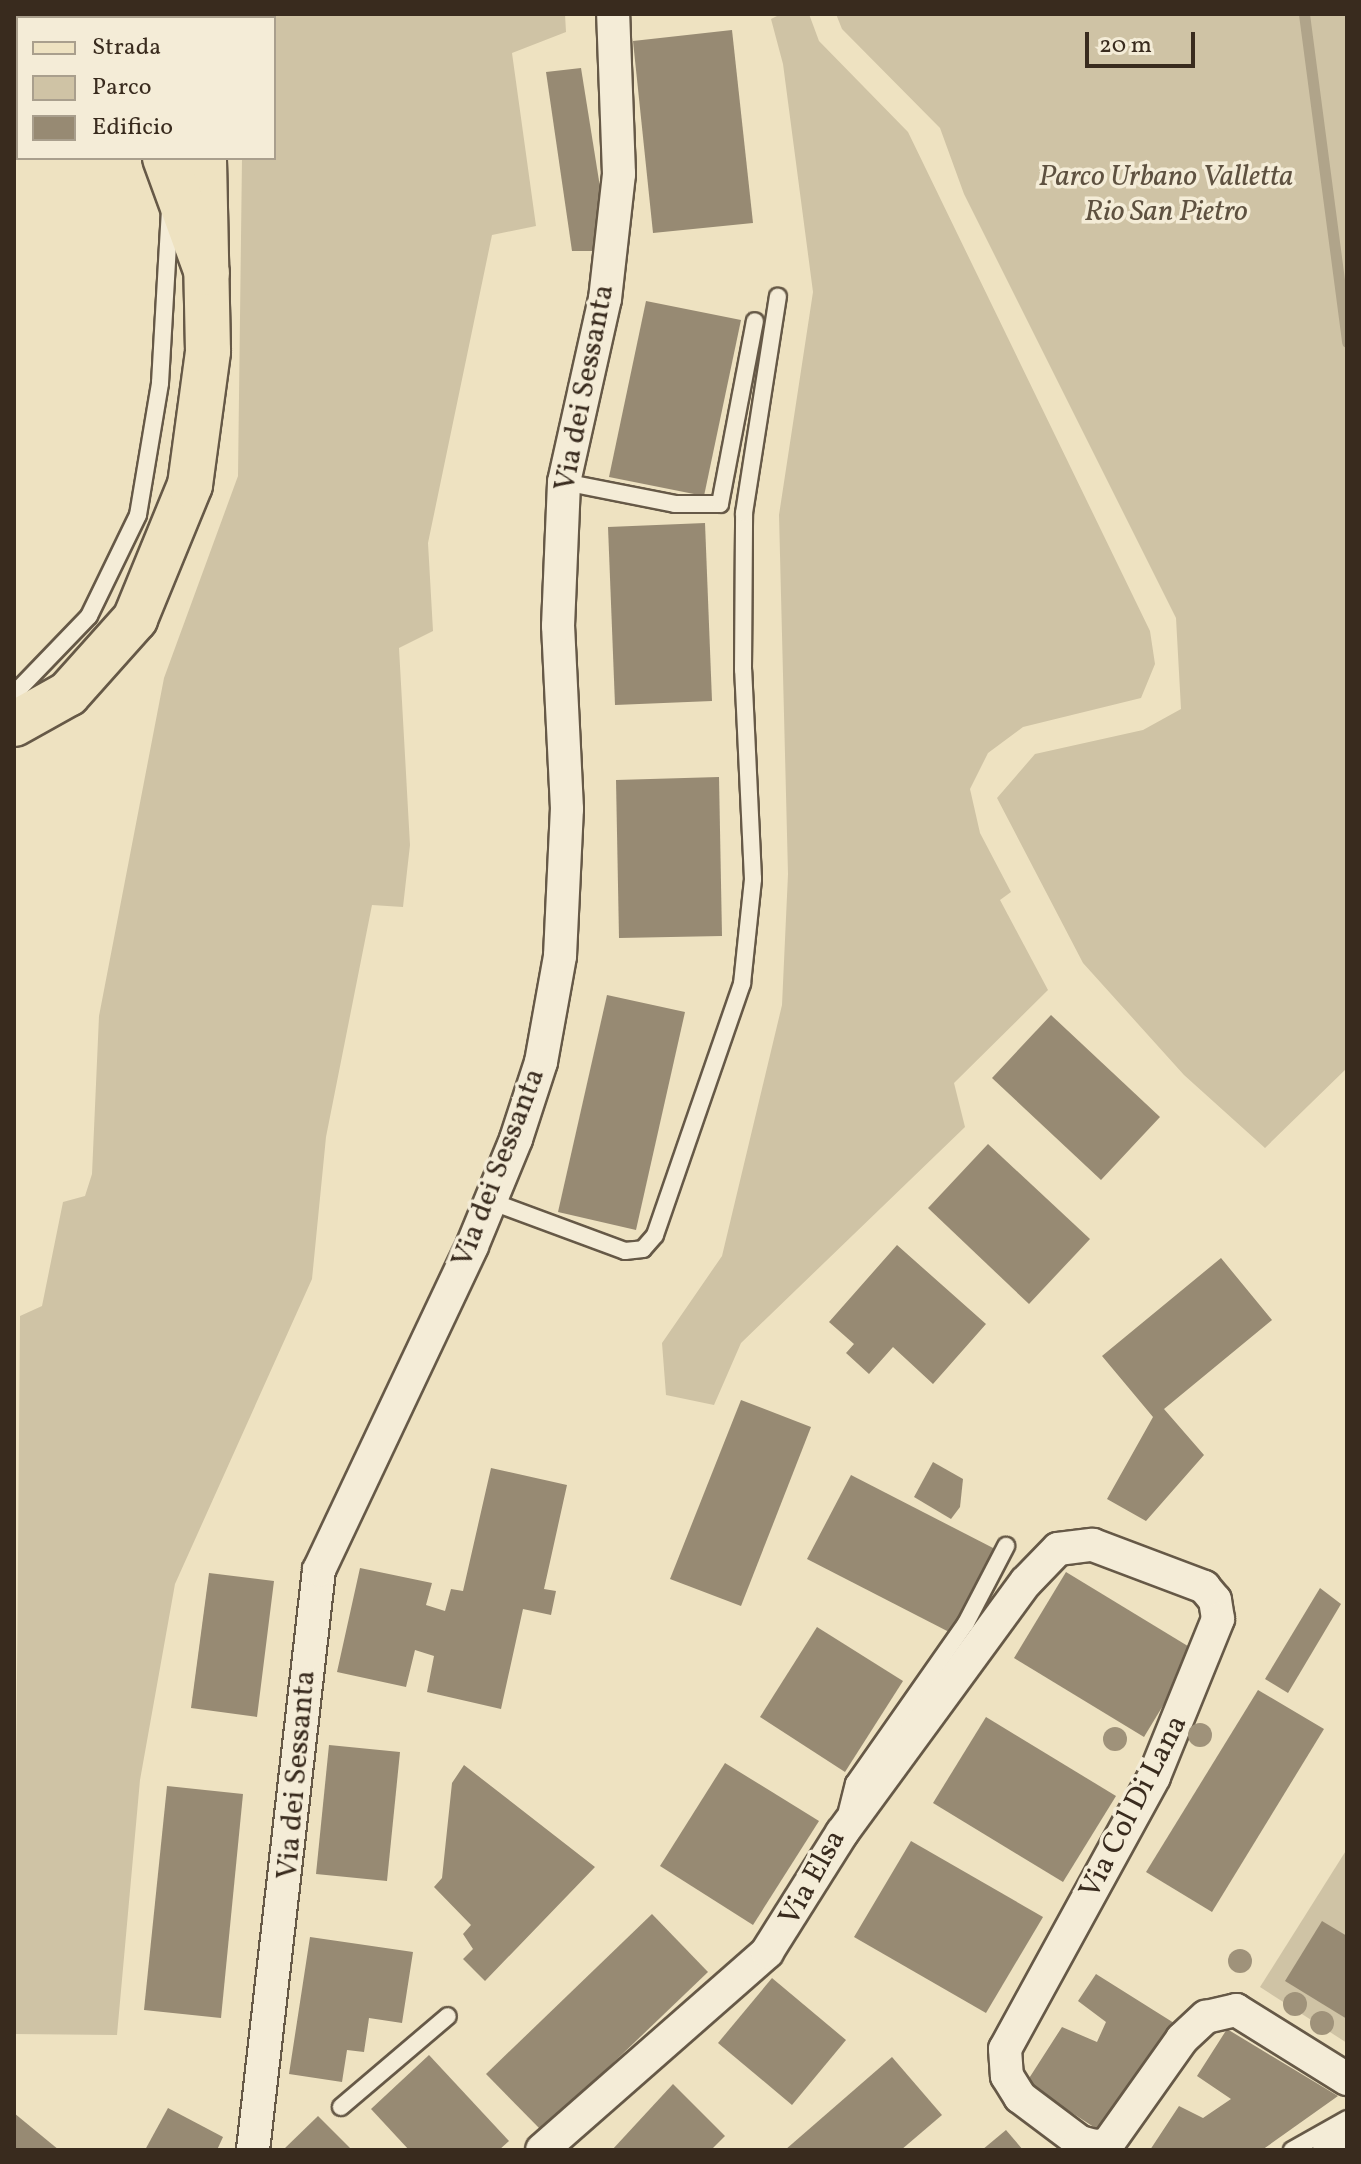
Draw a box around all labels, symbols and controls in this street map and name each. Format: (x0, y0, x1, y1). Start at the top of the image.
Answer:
legend (16, 16, 276, 160)
scale bar (1089, 16, 1199, 66)
text: 20 m (1099, 29, 1152, 63)
text: Strada (92, 31, 161, 65)
text: Parco (92, 71, 151, 105)
text: Edificio (92, 111, 173, 145)
park label: Parco Urbano Valletta Rio San Pietro (1038, 159, 1294, 230)
street label: Via dei Sessanta (547, 281, 623, 495)
street label: Via dei Sessanta (445, 1064, 553, 1272)
street label: Via dei Sessanta (270, 1669, 324, 1881)
street label: Via Col Di Lana (1072, 1709, 1196, 1905)
street label: Via Elsa (772, 1824, 854, 1932)

